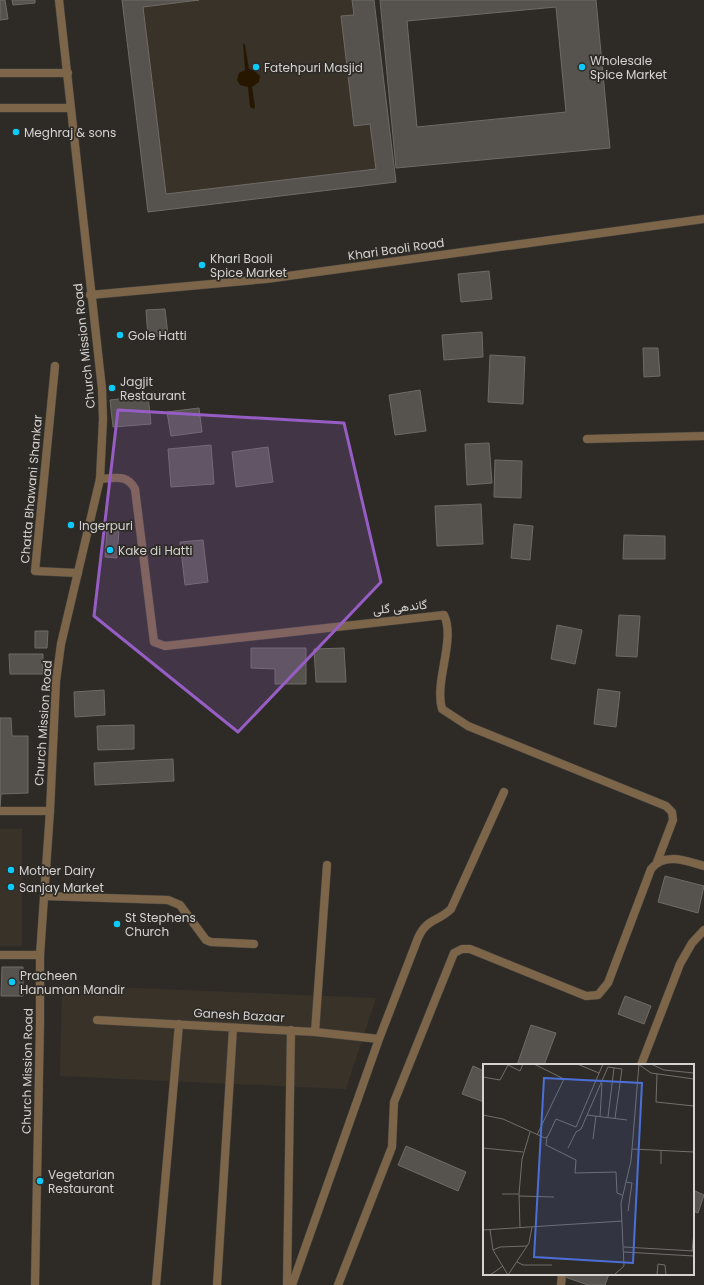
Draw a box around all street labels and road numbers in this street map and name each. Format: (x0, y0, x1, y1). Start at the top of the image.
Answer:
street label: Khari Baoli Road (347, 234, 445, 264)
street label: Church Mission Road (69, 283, 99, 409)
street label: Chatta Bhawani Shankar (16, 413, 46, 564)
street label: گاندھی گلی (372, 596, 428, 618)
street label: Church Mission Road (30, 660, 56, 786)
street label: Ganesh Bazaar (193, 1004, 286, 1026)
street label: Church Mission Road (17, 1008, 37, 1134)

